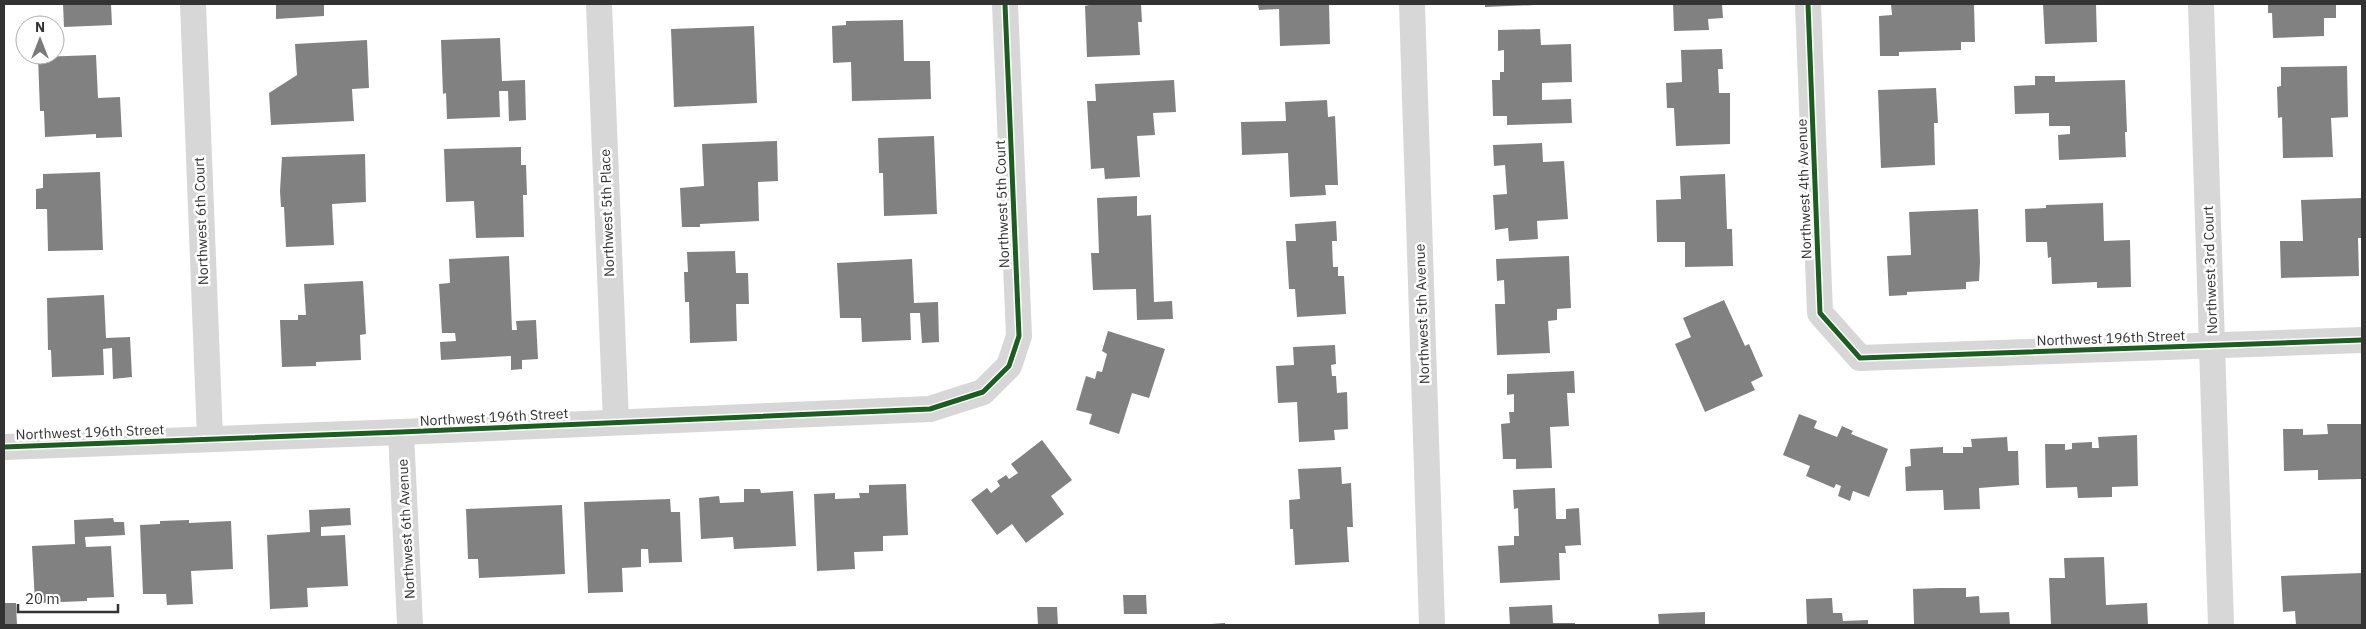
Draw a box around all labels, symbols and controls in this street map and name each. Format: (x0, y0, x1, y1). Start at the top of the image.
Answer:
north arrow (15, 15, 65, 65)
text: N (35, 18, 45, 36)
street label: Northwest 4th Avenue (1793, 118, 1815, 259)
street label: Northwest 5th Court (991, 140, 1013, 268)
street label: Northwest 5th Place (596, 148, 618, 277)
street label: Northwest 6th Court (190, 157, 212, 285)
street label: Northwest 3rd Court (2199, 205, 2221, 335)
street label: Northwest 5th Avenue (1411, 243, 1433, 384)
street label: Northwest 196th Street (2036, 326, 2186, 350)
street label: Northwest 196th Street (419, 404, 569, 430)
street label: Northwest 196th Street (15, 420, 165, 444)
street label: Northwest 6th Avenue (393, 458, 419, 600)
scale bar (18, 582, 118, 614)
text: 20 m (25, 589, 60, 608)

